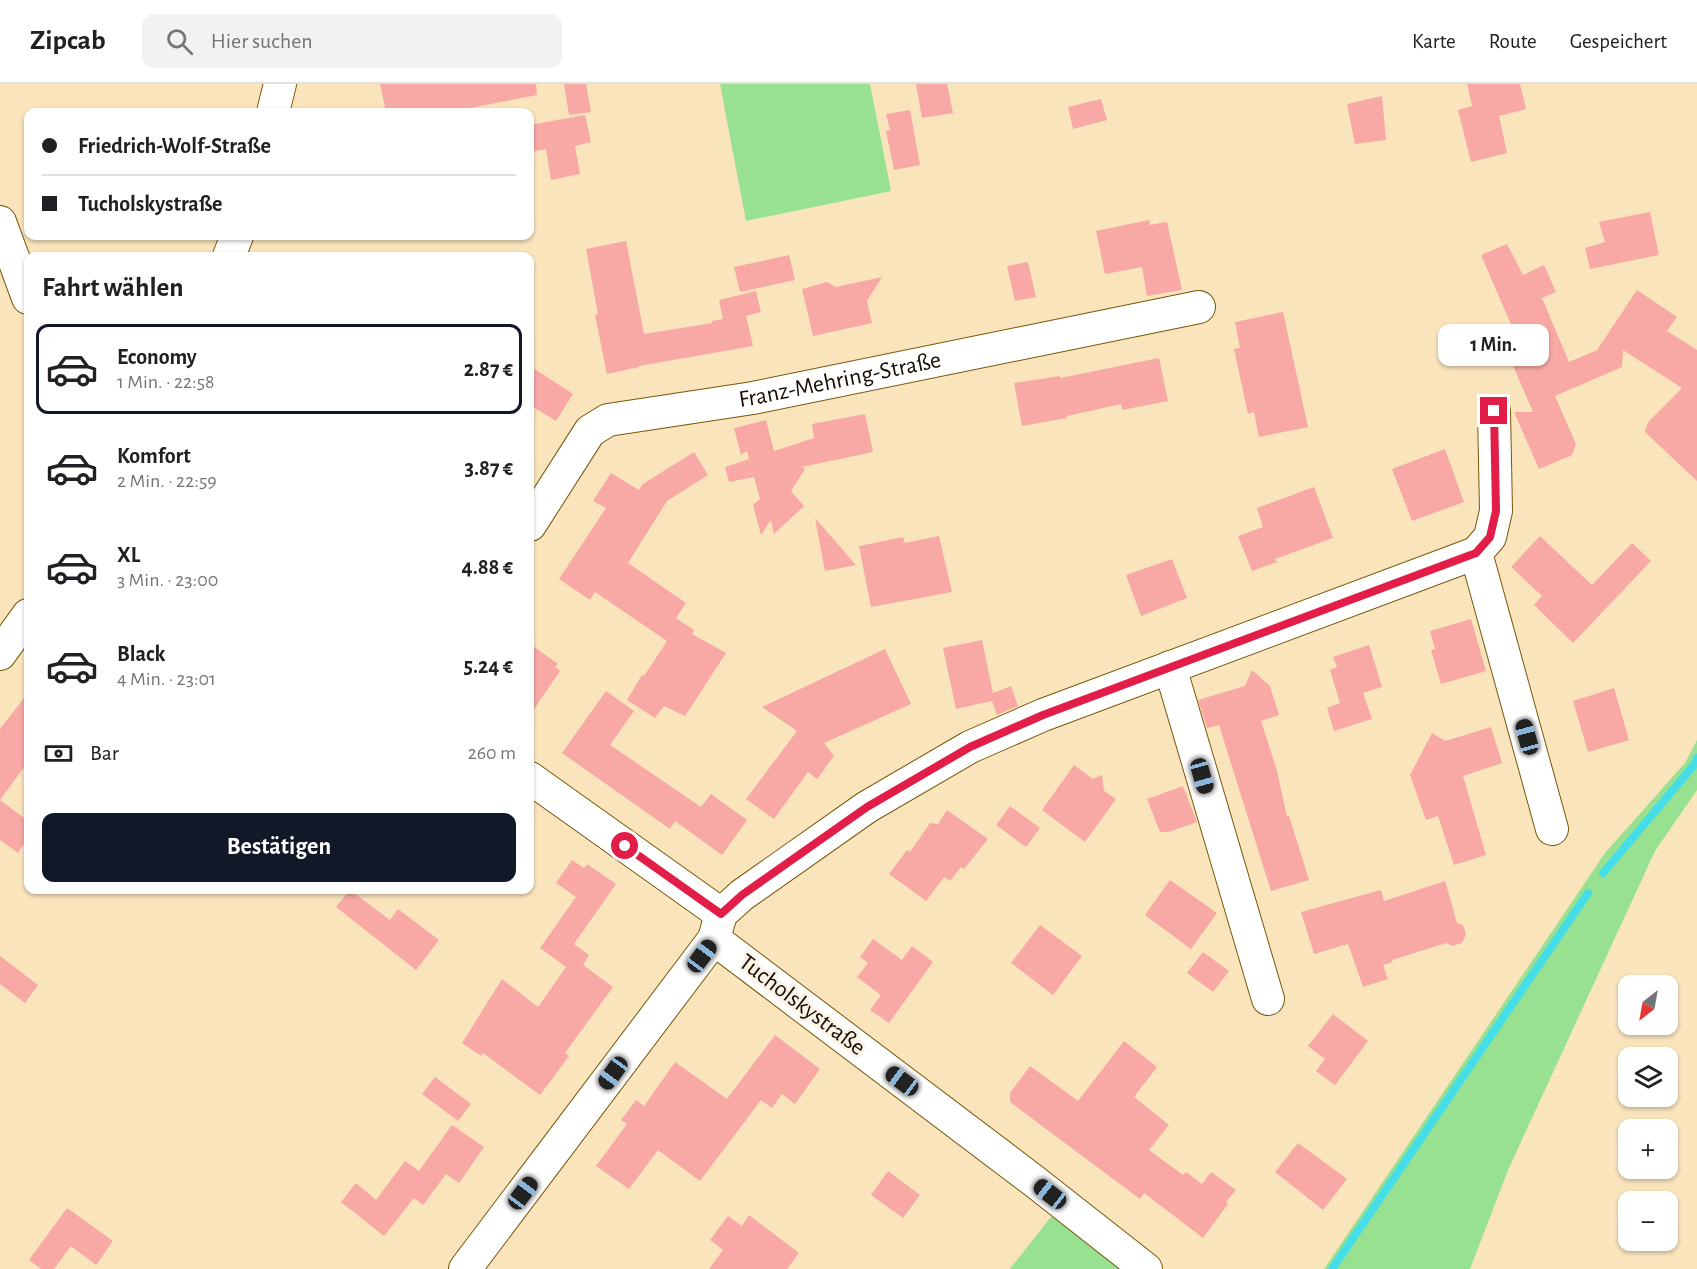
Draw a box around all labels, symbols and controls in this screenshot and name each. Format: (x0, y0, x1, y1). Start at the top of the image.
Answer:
search box (142, 14, 562, 68)
icon: search (163, 25, 196, 58)
text: Zipcab (30, 27, 106, 55)
text: Hier suchen (211, 30, 313, 52)
text: Karte (1412, 31, 1456, 52)
text: Route (1489, 31, 1537, 52)
text: Gespeichert (1570, 31, 1667, 52)
text: Friedrich-Wolf-Straße (78, 135, 271, 157)
text: Tucholskystraße (78, 193, 222, 215)
text: Fahrt wählen (42, 274, 184, 301)
callout: 1 Min. (1438, 324, 1550, 366)
text: 1 Min. (1470, 335, 1517, 355)
icon: car (45, 342, 99, 396)
text: Economy (117, 346, 197, 368)
street label: Franz-Mehring-Straße (737, 348, 943, 412)
text: 2.87 € (464, 358, 513, 380)
text: 1 Min. · 22:58 (117, 372, 215, 392)
route end (1480, 397, 1507, 424)
icon: car (45, 441, 99, 495)
text: Komfort (117, 445, 191, 467)
text: 3.87 € (465, 457, 513, 479)
text: 2 Min. · 22:59 (117, 471, 217, 491)
icon: car (45, 540, 99, 594)
text: XL (117, 544, 140, 566)
text: 4.88 € (462, 556, 513, 578)
text: 3 Min. · 23:00 (117, 570, 218, 590)
icon: car (45, 639, 99, 693)
text: Black (117, 643, 165, 665)
text: 5.24 € (463, 655, 513, 677)
text: 4 Min. · 23:01 (117, 669, 216, 689)
car (1514, 717, 1540, 757)
icon: cash (42, 737, 75, 770)
text: Bar (90, 742, 119, 764)
text: 260 m (468, 743, 516, 763)
car (1188, 756, 1216, 796)
button: Bestätigen (42, 813, 516, 882)
route start (611, 832, 638, 859)
car (684, 936, 720, 976)
street label: Tucholskystraße (734, 950, 870, 1060)
north arrow (1618, 975, 1678, 1035)
map controls (1618, 975, 1678, 1251)
button: layers (1618, 1047, 1678, 1107)
car (595, 1053, 631, 1093)
car (882, 1063, 922, 1099)
button: + (1618, 1119, 1678, 1179)
car (505, 1173, 541, 1213)
car (1030, 1176, 1070, 1212)
button: − (1618, 1191, 1678, 1251)

